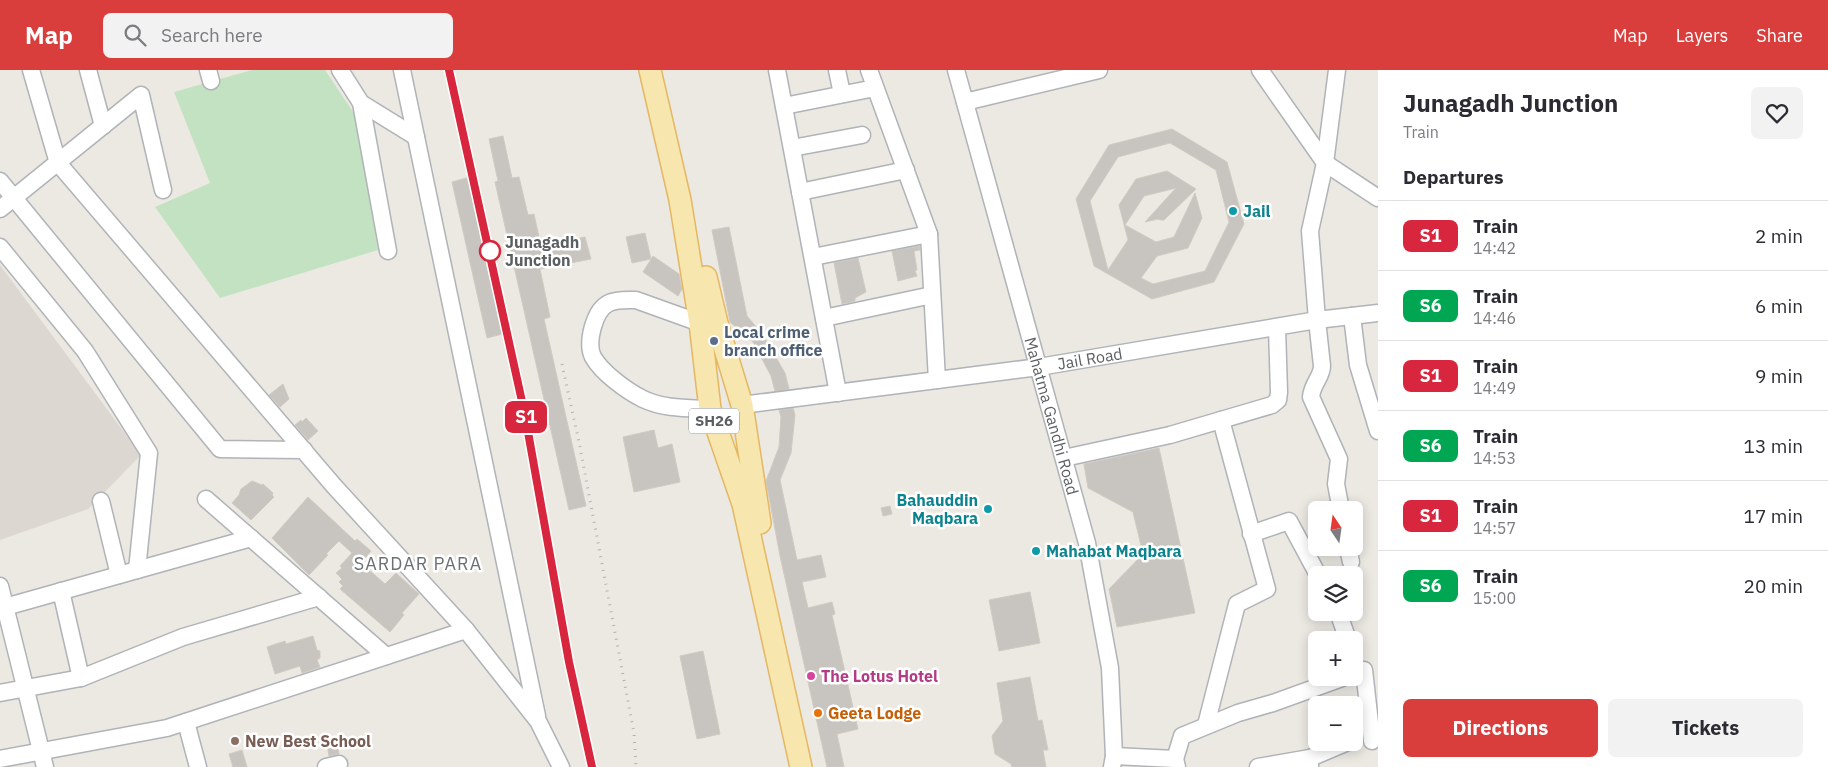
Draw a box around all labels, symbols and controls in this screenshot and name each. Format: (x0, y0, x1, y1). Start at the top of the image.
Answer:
search box (103, 13, 453, 58)
text: Map (25, 19, 73, 51)
icon: search (121, 21, 149, 49)
text: Search here (161, 23, 263, 47)
text: Map (1613, 24, 1648, 47)
text: Layers (1676, 24, 1728, 47)
text: Share (1756, 24, 1803, 47)
text: Junagadh Junction (1403, 87, 1618, 119)
button: heart (1751, 87, 1803, 139)
text: Train (1403, 122, 1439, 142)
text: Departures (1403, 165, 1503, 189)
place label: Jail (1243, 201, 1271, 221)
marker: Jail (1227, 205, 1239, 217)
text: Train (1473, 214, 1518, 238)
text: S1 (1419, 224, 1442, 247)
text: 2 min (1755, 224, 1803, 248)
place label: Junagadh Junction (505, 232, 579, 270)
text: 14:42 (1473, 238, 1516, 258)
marker: Junagadh Junction (479, 240, 501, 262)
text: Train (1473, 284, 1518, 308)
text: S6 (1419, 294, 1442, 317)
text: 6 min (1755, 294, 1803, 318)
text: 14:46 (1473, 308, 1516, 328)
place label: Local crime branch office (724, 322, 823, 360)
marker: Local crime branch office (708, 335, 720, 347)
street label: Mahatma Gandhi Road (1020, 335, 1083, 497)
street label: Jail Road (1056, 343, 1124, 374)
text: Train (1473, 354, 1518, 378)
text: S1 (1419, 364, 1442, 387)
text: 9 min (1755, 364, 1803, 388)
text: 14:49 (1473, 378, 1516, 398)
line badge: S1 (504, 401, 548, 433)
text: S1 (515, 405, 537, 428)
road number: SH26 (689, 408, 739, 434)
text: Train (1473, 424, 1518, 448)
text: S6 (1419, 434, 1442, 457)
text: 13 min (1744, 434, 1803, 458)
text: 14:53 (1473, 448, 1516, 468)
place label: Bahauddin Maqbara (896, 490, 978, 528)
text: Train (1473, 494, 1518, 518)
north arrow (1308, 501, 1362, 556)
map controls (1308, 501, 1363, 751)
marker: Bahauddin Maqbara (982, 503, 994, 515)
text: S1 (1419, 504, 1442, 527)
text: 17 min (1744, 504, 1803, 528)
text: 14:57 (1473, 518, 1516, 538)
place label: Mahabat Maqbara (1046, 541, 1182, 561)
marker: Mahabat Maqbara (1030, 545, 1042, 557)
district label: SARDAR PARA (354, 552, 482, 575)
text: Train (1473, 564, 1518, 588)
button: layers (1308, 566, 1363, 621)
text: S6 (1419, 574, 1442, 597)
text: 20 min (1744, 574, 1803, 598)
text: 15:00 (1473, 588, 1516, 608)
button: + (1308, 631, 1363, 686)
place label: The Lotus Hotel (821, 666, 938, 686)
marker: The Lotus Hotel (805, 670, 817, 682)
button: − (1308, 696, 1363, 751)
button: Directions (1403, 699, 1598, 757)
button: Tickets (1608, 699, 1803, 757)
place label: Geeta Lodge (828, 703, 921, 723)
marker: Geeta Lodge (812, 707, 824, 719)
place label: New Best School (245, 731, 371, 751)
marker: New Best School (229, 735, 241, 747)

